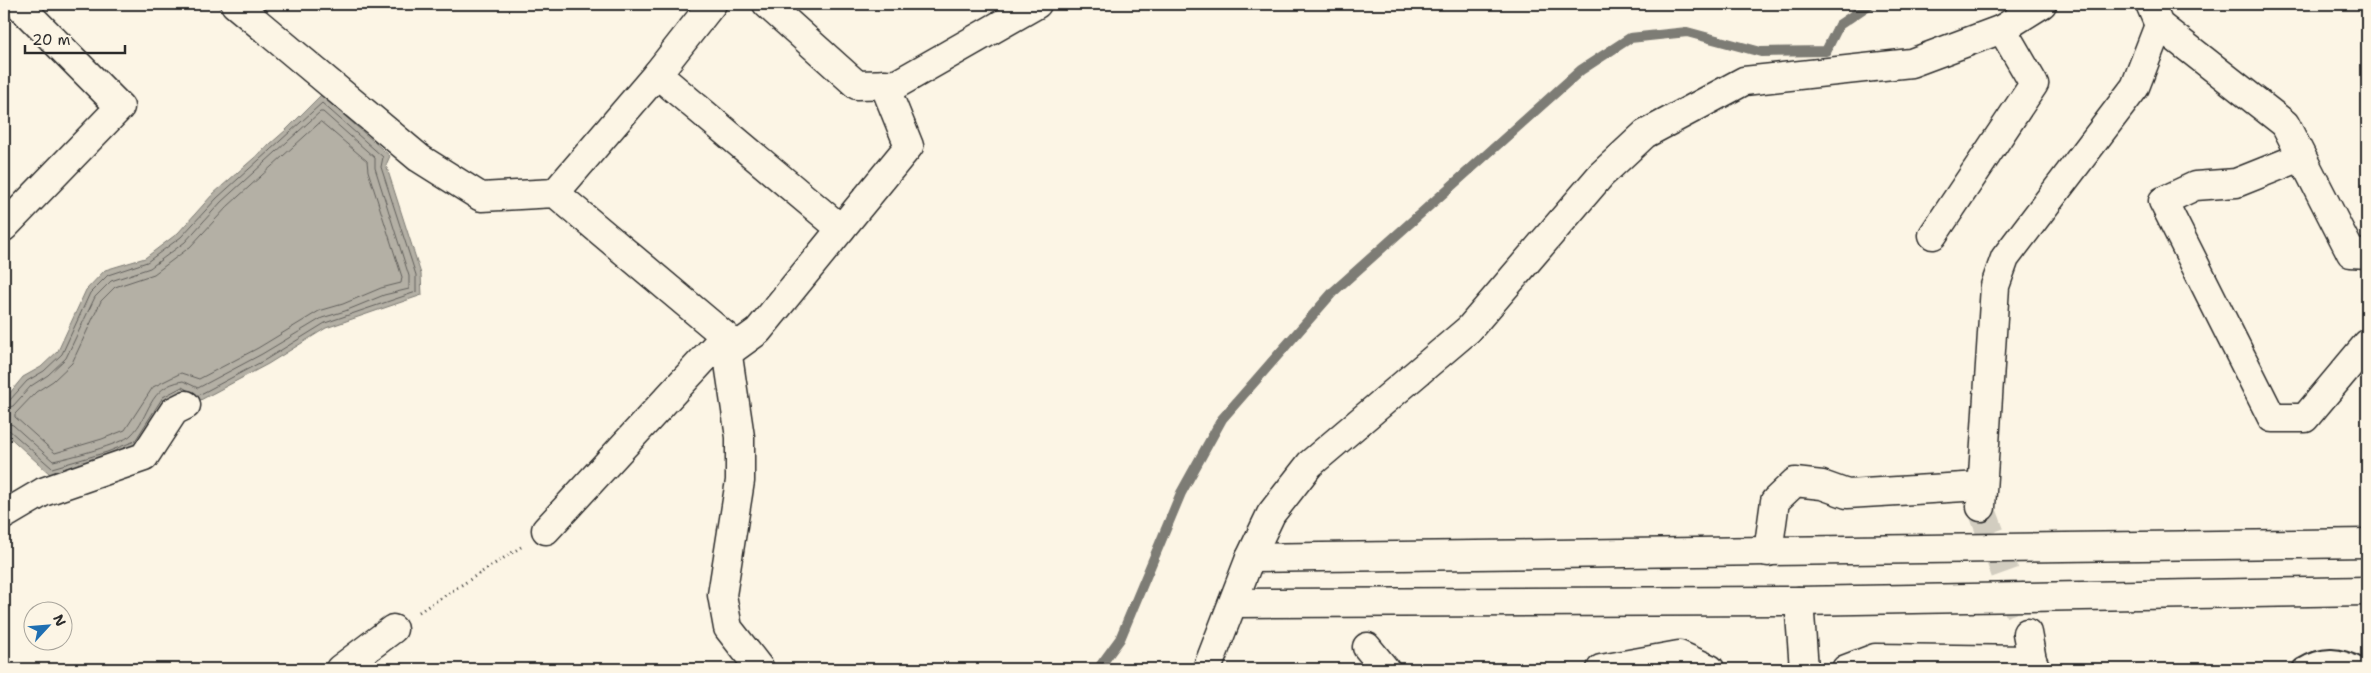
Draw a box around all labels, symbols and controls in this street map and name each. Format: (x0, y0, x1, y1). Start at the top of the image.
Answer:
scale bar (25, 22, 125, 54)
text: 20 m (32, 30, 71, 50)
north arrow (22, 600, 72, 650)
text: N (49, 611, 70, 629)

